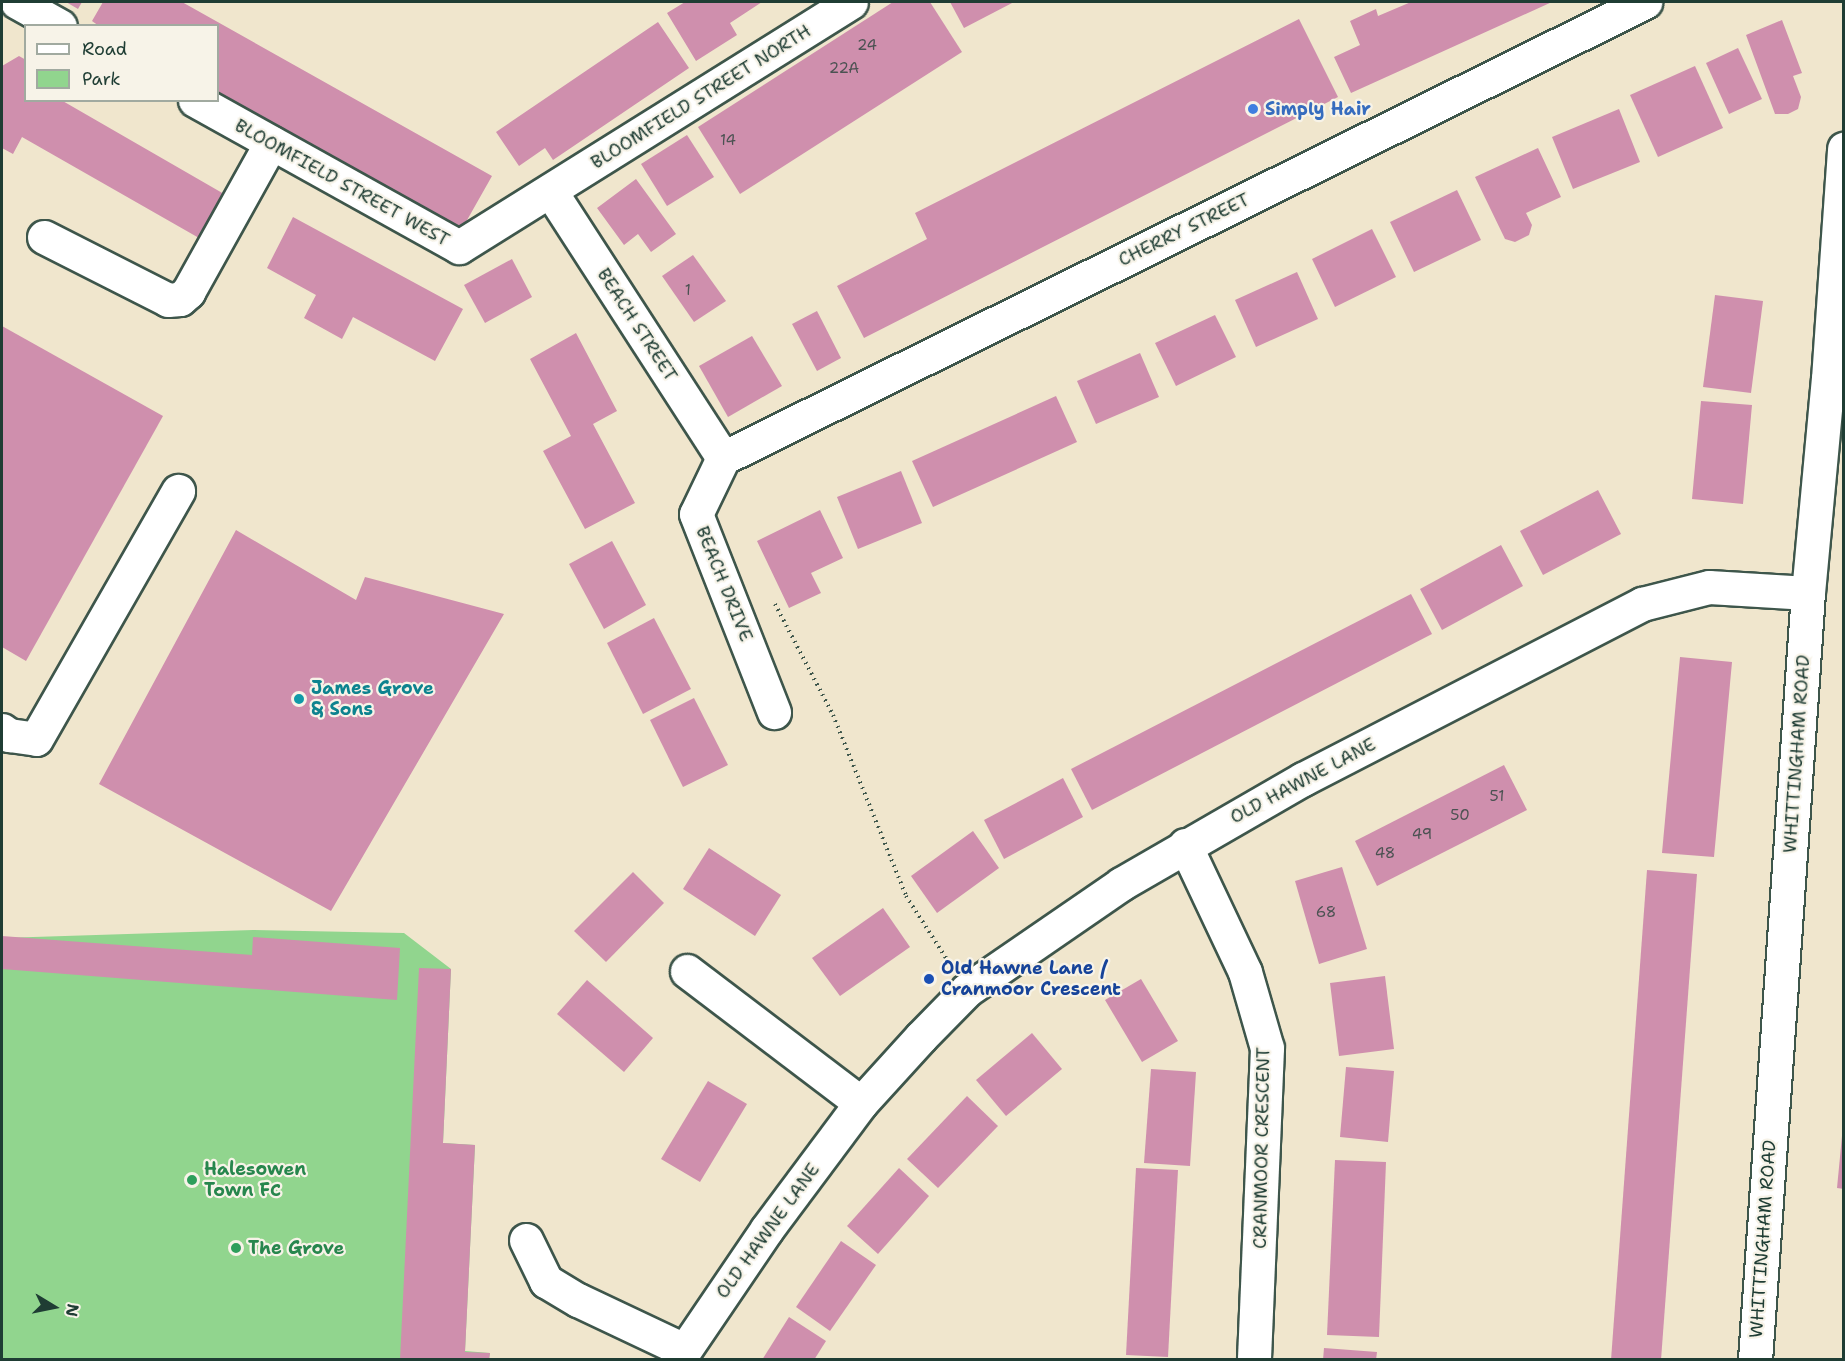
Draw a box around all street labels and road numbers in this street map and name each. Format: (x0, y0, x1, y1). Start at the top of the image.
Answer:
street label: BLOOMFIELD STREET NORTH (587, 20, 815, 174)
street label: BLOOMFIELD STREET WEST (231, 115, 453, 251)
street label: CHERRY STREET (1115, 189, 1253, 271)
street label: BEACH STREET (592, 264, 682, 386)
street label: BEACH DRIVE (691, 523, 757, 645)
street label: WHITTINGHAM ROAD (1779, 654, 1815, 854)
street label: OLD HAWNE LANE (1227, 734, 1379, 828)
street label: CRANMOOR CRESCENT (1249, 1047, 1275, 1249)
street label: WHITTINGHAM ROAD (1745, 1139, 1781, 1339)
street label: OLD HAWNE LANE (712, 1159, 824, 1303)

